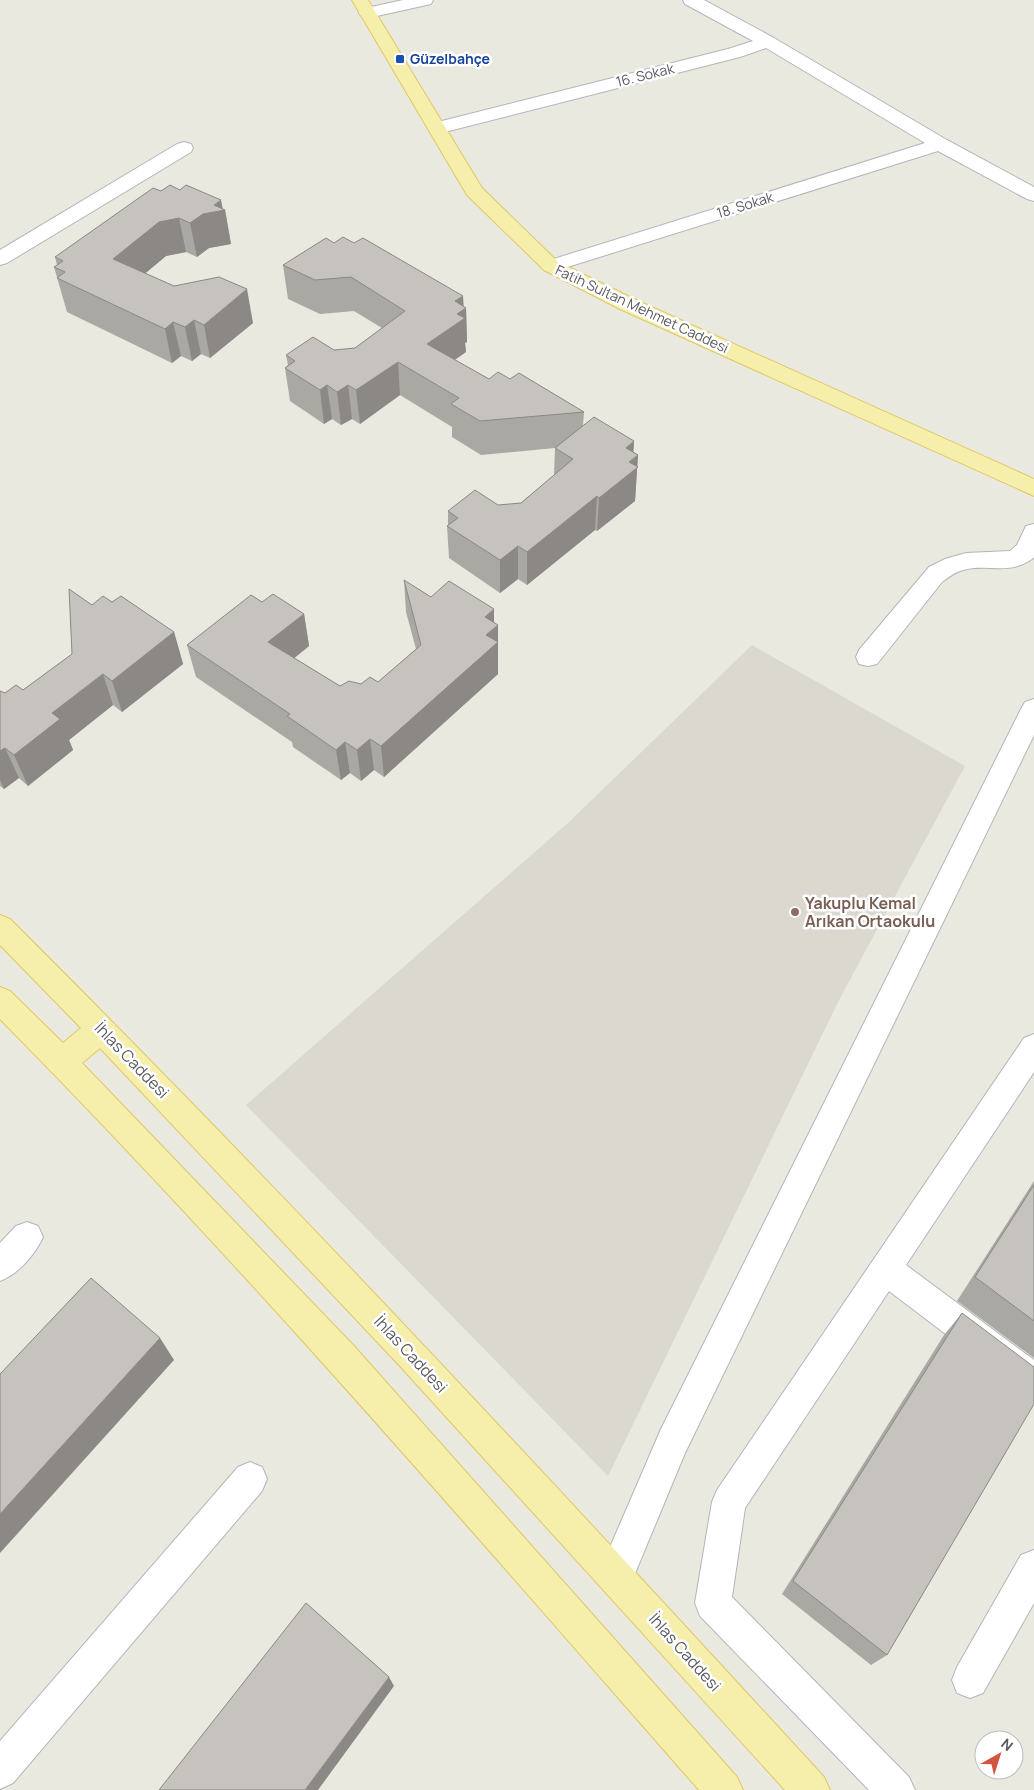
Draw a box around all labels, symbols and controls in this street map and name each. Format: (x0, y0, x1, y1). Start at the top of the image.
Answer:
place label: Güzelbahçe (410, 49, 490, 68)
marker: Güzelbahçe (394, 53, 406, 65)
street label: 16. Sokak (614, 58, 677, 91)
street label: 18. Sokak (714, 187, 777, 222)
street label: Fatih Sultan Mehmet Caddesi (552, 260, 732, 357)
place label: Yakuplu Kemal Arıkan Ortaokulu (805, 892, 935, 932)
marker: Yakuplu Kemal Arıkan Ortaokulu (789, 906, 801, 918)
street label: İhlas Caddesi (90, 1017, 174, 1103)
street label: İhlas Caddesi (369, 1311, 453, 1397)
street label: İhlas Caddesi (644, 1608, 726, 1696)
north arrow (974, 1730, 1024, 1780)
text: N (998, 1734, 1017, 1755)

